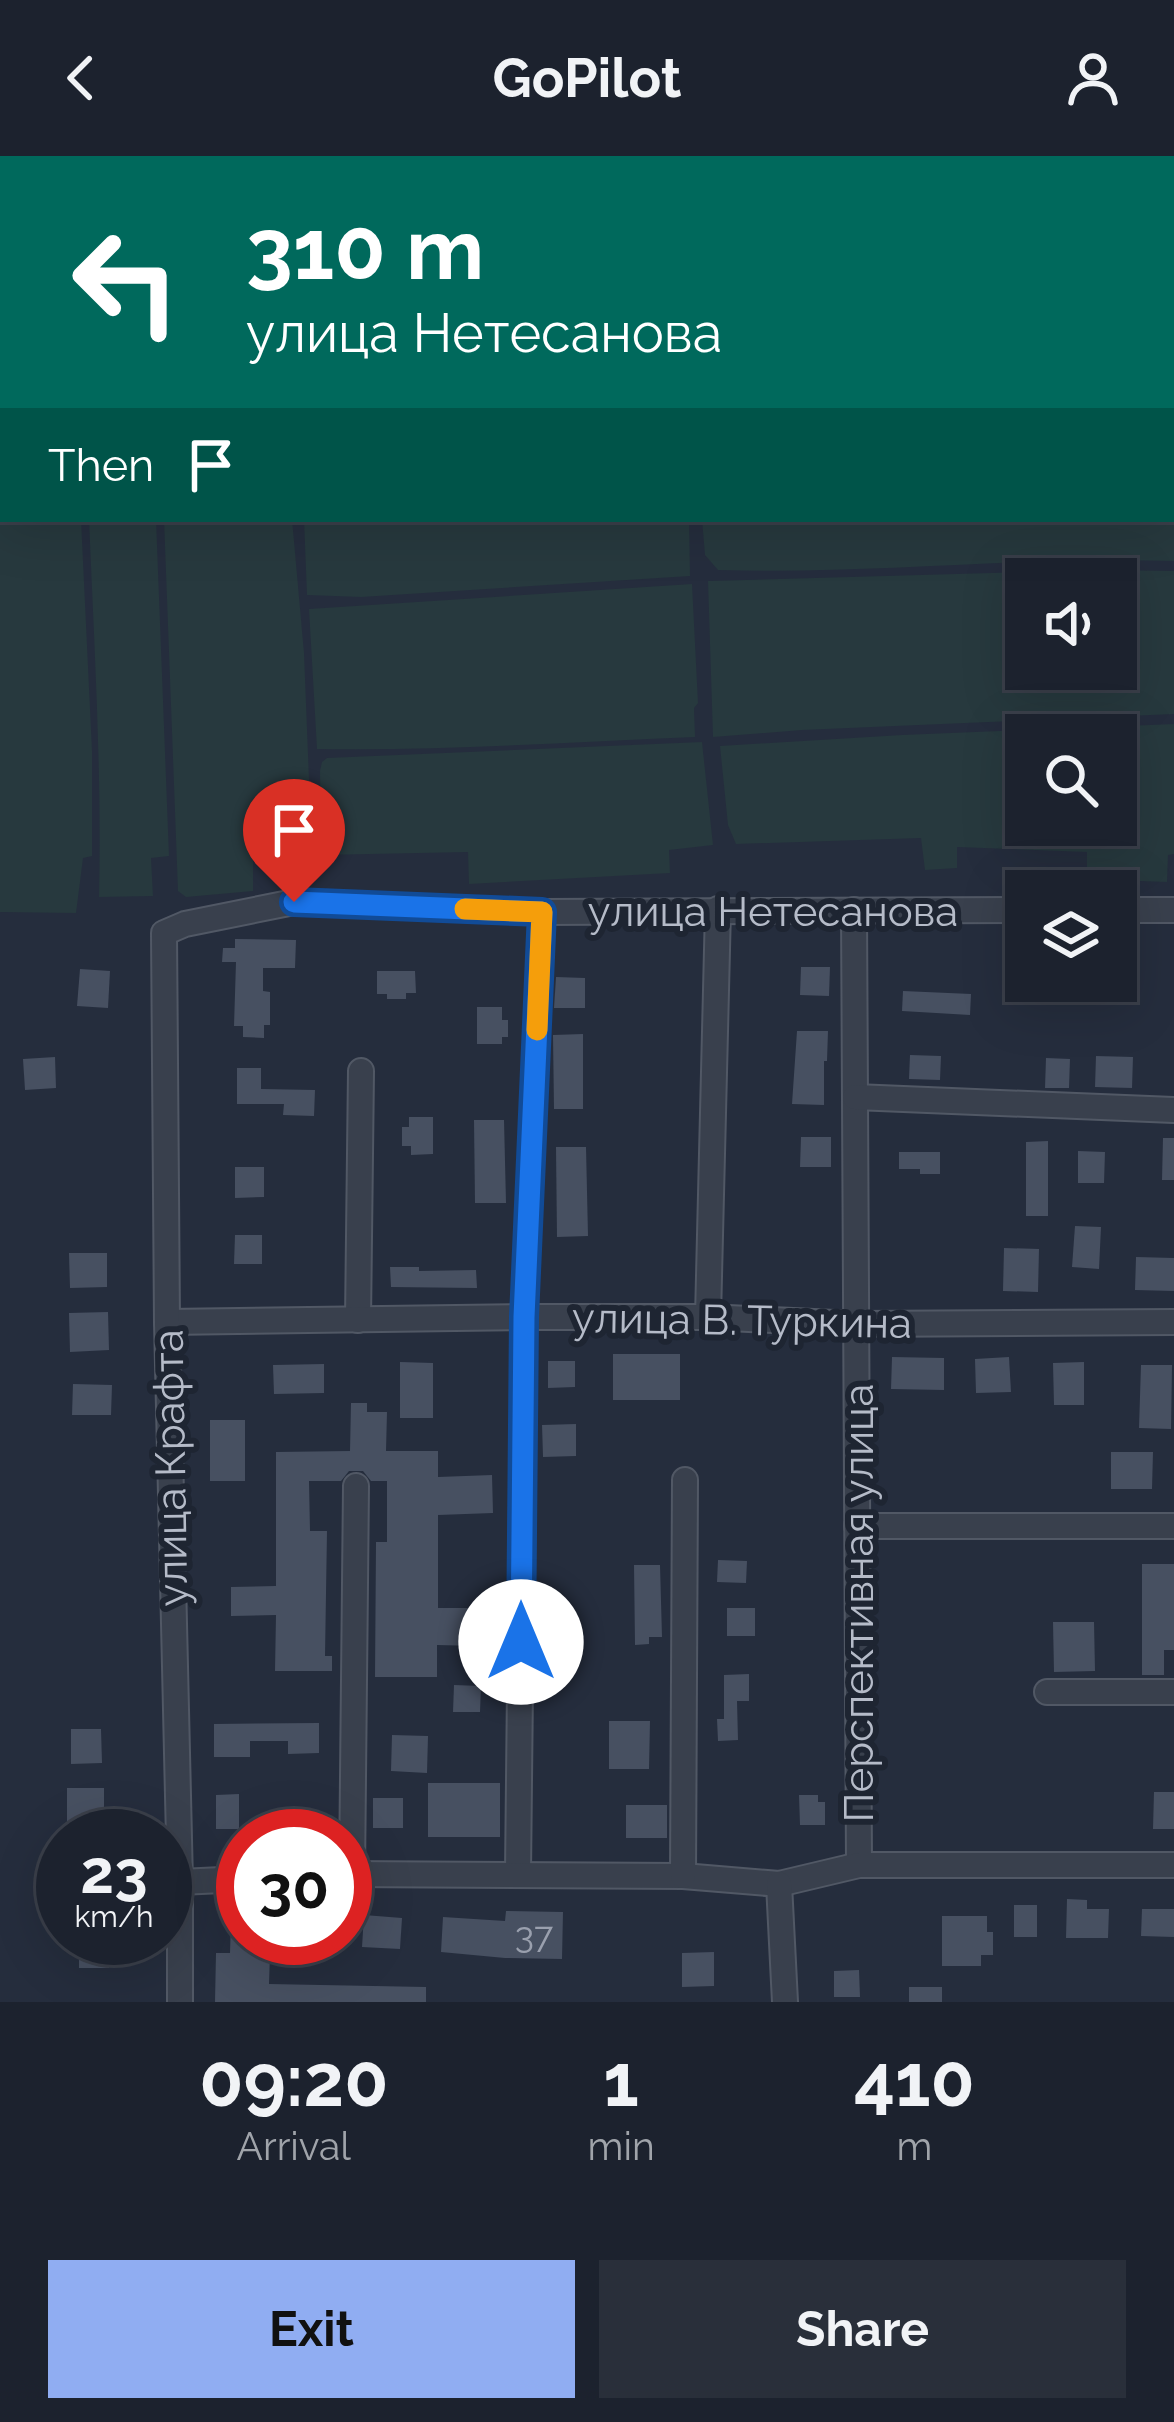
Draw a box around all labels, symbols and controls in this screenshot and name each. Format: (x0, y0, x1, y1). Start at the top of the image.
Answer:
icon: back (48, 45, 114, 111)
icon: person (1060, 45, 1126, 111)
text: GoPilot (493, 46, 681, 110)
text: 310 m (246, 200, 484, 299)
icon: left (48, 204, 204, 360)
text: улица Нетесанова (246, 301, 722, 365)
icon: arrive (178, 432, 244, 498)
text: Then (48, 439, 154, 492)
map controls (1005, 558, 1137, 1002)
button: sound (1005, 558, 1137, 690)
button: search (1005, 714, 1137, 846)
pin (243, 779, 345, 902)
icon: arrive (261, 797, 327, 863)
button: layers (1005, 870, 1137, 1002)
street label: улица Нетесанова (588, 887, 958, 936)
street label: улица В. Туркина (572, 1293, 912, 1348)
street label: улица Крафта (144, 1329, 197, 1607)
street label: Перспективная улица (834, 1384, 883, 1822)
position arrow (458, 1579, 584, 1705)
speed limit sign: 30 (216, 1809, 372, 1965)
text: 23 (80, 1837, 148, 1907)
text: km/h (74, 1899, 154, 1934)
house number: 37 (515, 1914, 553, 1956)
text: 09:20 (199, 2038, 388, 2123)
text: 1 (603, 2038, 639, 2123)
text: 410 (854, 2038, 975, 2123)
text: Arrival (237, 2123, 351, 2169)
text: min (588, 2123, 655, 2169)
text: m (896, 2123, 932, 2169)
button: Exit (48, 2260, 575, 2398)
button: Share (599, 2260, 1126, 2398)

